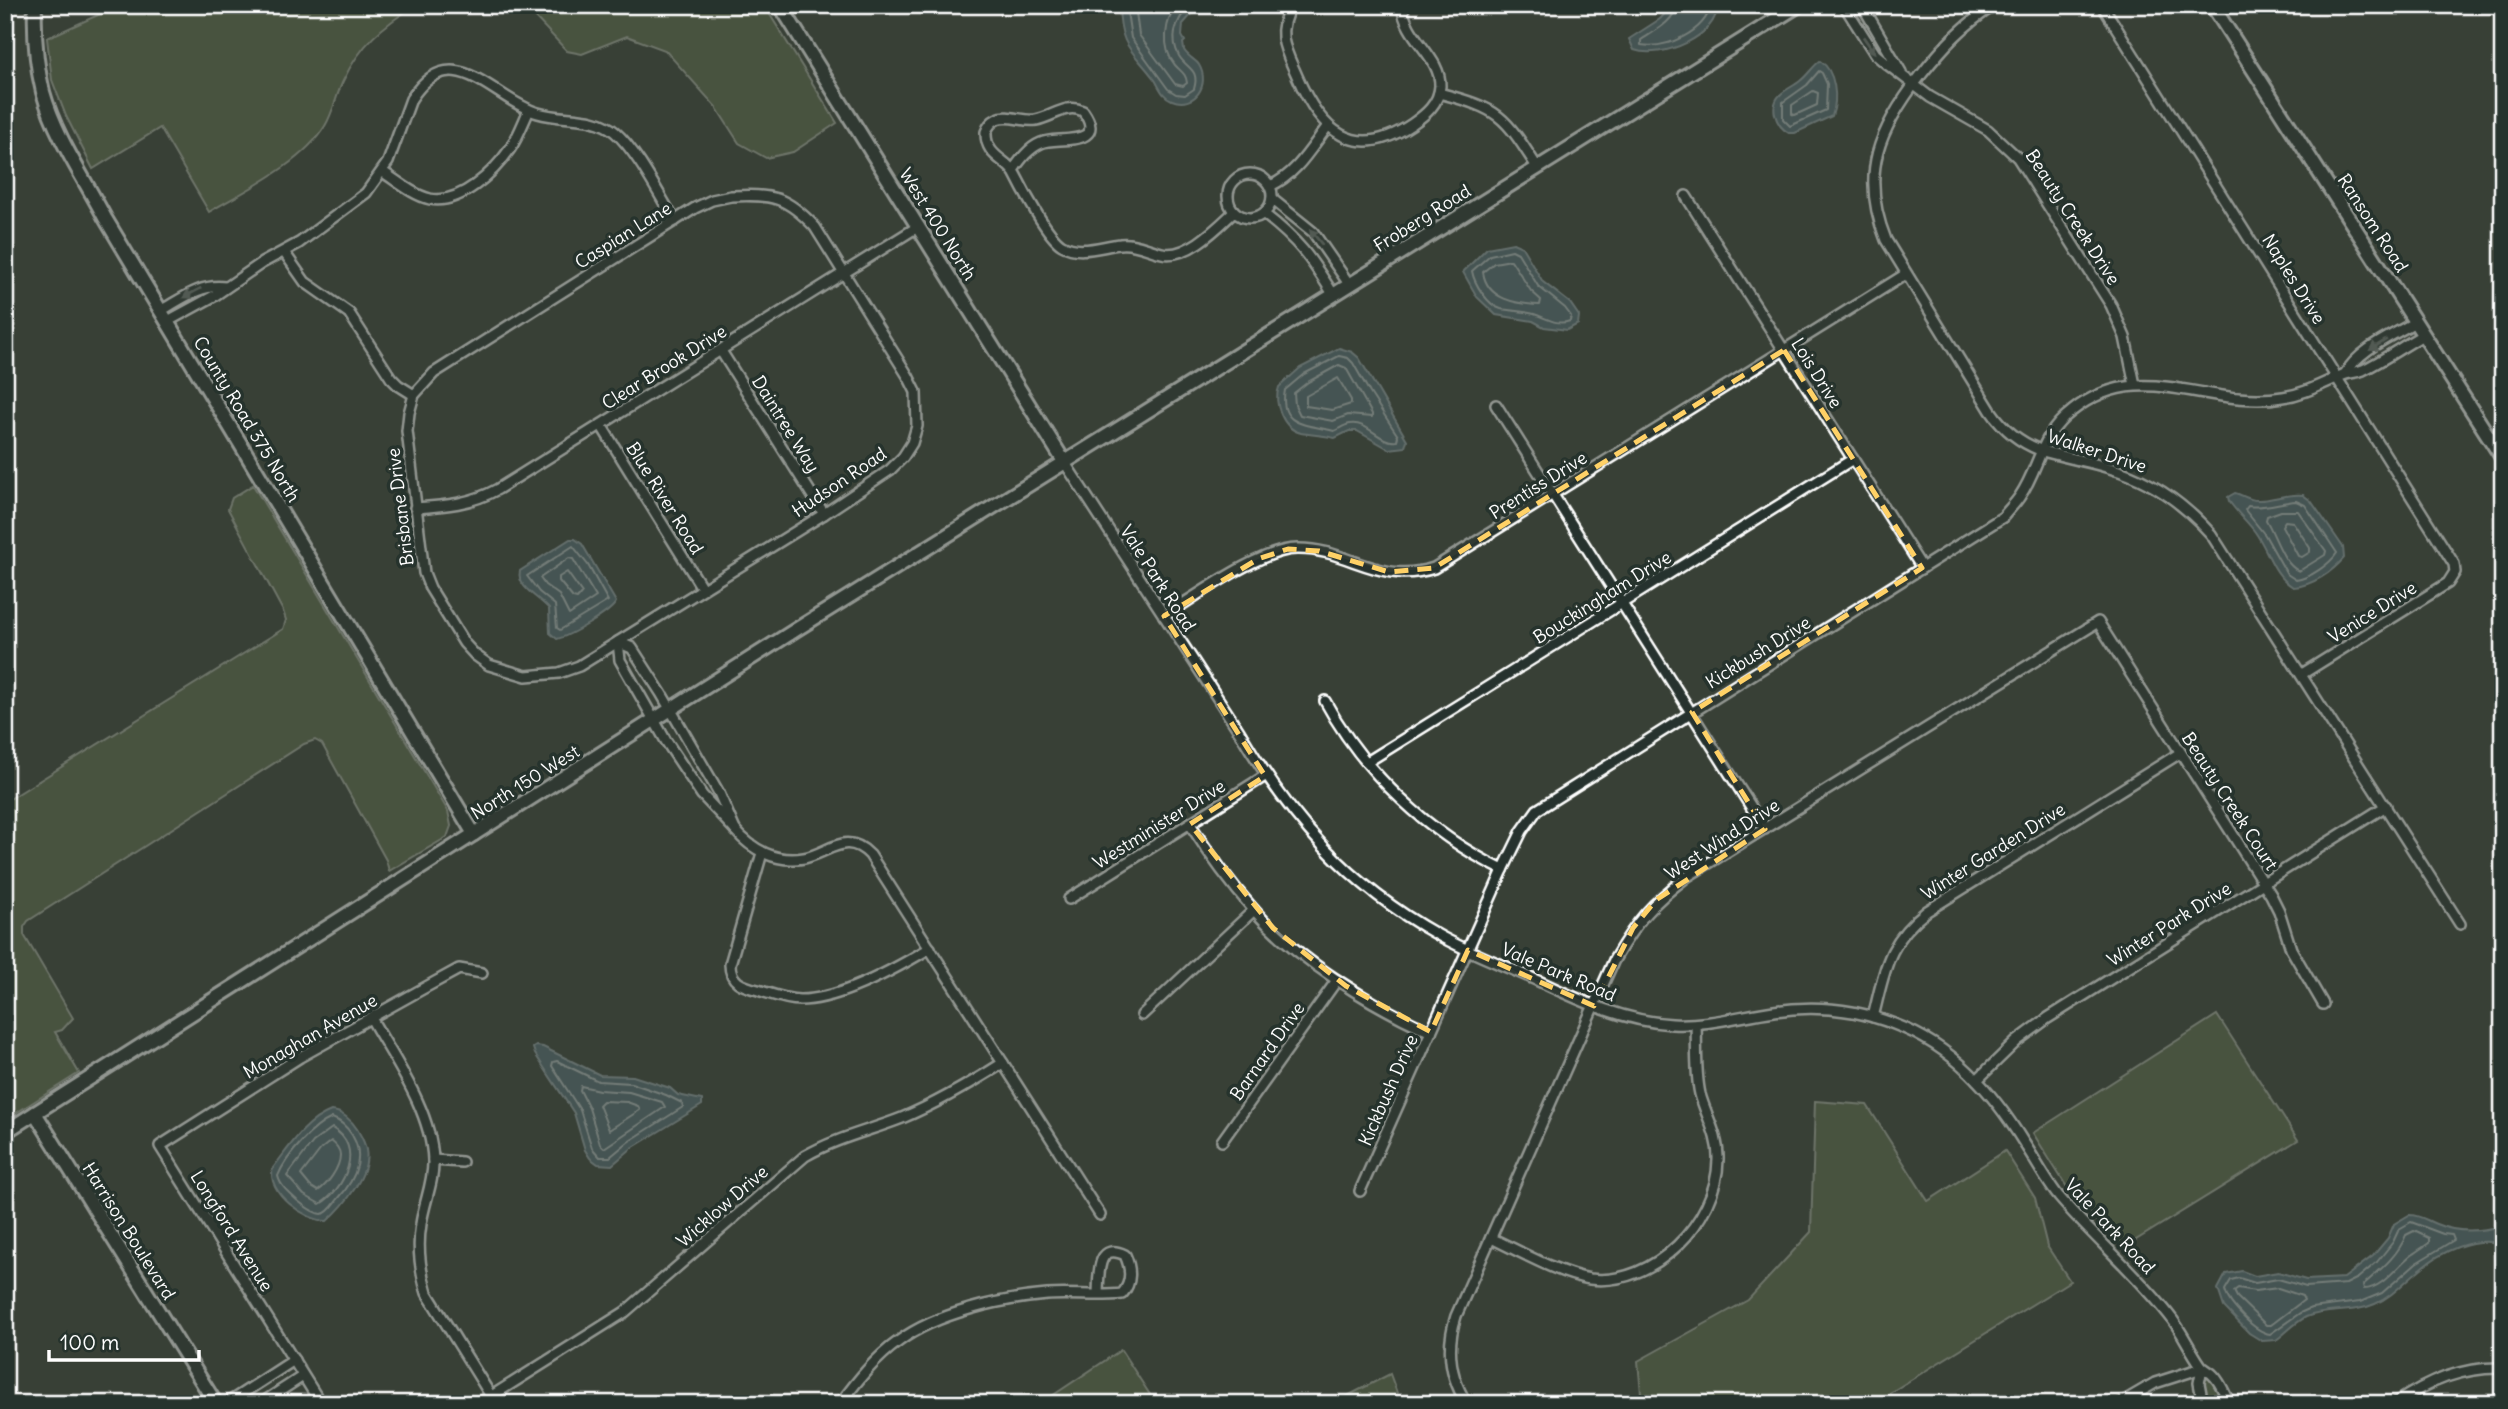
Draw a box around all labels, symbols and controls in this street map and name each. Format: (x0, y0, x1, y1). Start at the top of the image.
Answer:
one-way arrow (1862, 36, 1876, 54)
street label: Beauty Creek Drive (2021, 145, 2125, 289)
street label: West 400 North (894, 163, 982, 285)
street label: Ransom Road (2333, 169, 2414, 277)
street label: Froberg Road (1369, 179, 1475, 257)
street label: Caspian Lane (570, 196, 676, 274)
one-way arrow (1309, 228, 1324, 245)
street label: Naples Drive (2257, 230, 2331, 328)
one-way arrow (182, 287, 202, 299)
street label: Clear Brook Drive (597, 319, 731, 415)
street label: County Road 375 North (188, 332, 306, 506)
street label: Lois Drive (1786, 334, 1848, 412)
one-way arrow (2368, 338, 2387, 351)
street label: Daintree Way (747, 371, 825, 477)
street label: Walker Drive (2044, 424, 2150, 478)
street label: Blue River Road (621, 438, 709, 559)
street label: Hudson Road (787, 442, 891, 522)
street label: Prentiss Drive (1485, 446, 1591, 524)
street label: Brisbane Drive (381, 447, 419, 567)
street label: Vale Park Road (1115, 520, 1201, 636)
street label: Bouckingham Drive (1529, 545, 1675, 649)
street label: Venice Drive (2323, 576, 2421, 648)
street label: Kickbush Drive (1701, 611, 1815, 693)
street label: Beauty Creek Court (2177, 728, 2283, 874)
street label: North 150 West (466, 739, 584, 825)
street label: Westminister Drive (1089, 774, 1229, 874)
street label: West Wind Drive (1660, 793, 1784, 885)
street label: Winter Garden Drive (1917, 797, 2069, 905)
street label: Winter Park Drive (2103, 877, 2235, 971)
street label: Vale Park Road (1498, 937, 1620, 1007)
street label: Monaghan Avenue (239, 988, 381, 1084)
street label: Barnard Drive (1225, 997, 1309, 1105)
street label: Kickbush Drive (1353, 1031, 1423, 1149)
street label: Harrison Boulevard (77, 1158, 181, 1304)
street label: Wicklow Drive (671, 1160, 773, 1252)
street label: Longford Avenue (186, 1166, 278, 1296)
street label: Vale Park Road (2060, 1173, 2160, 1279)
scale bar (49, 1318, 200, 1362)
text: 100 m (60, 1329, 119, 1356)

